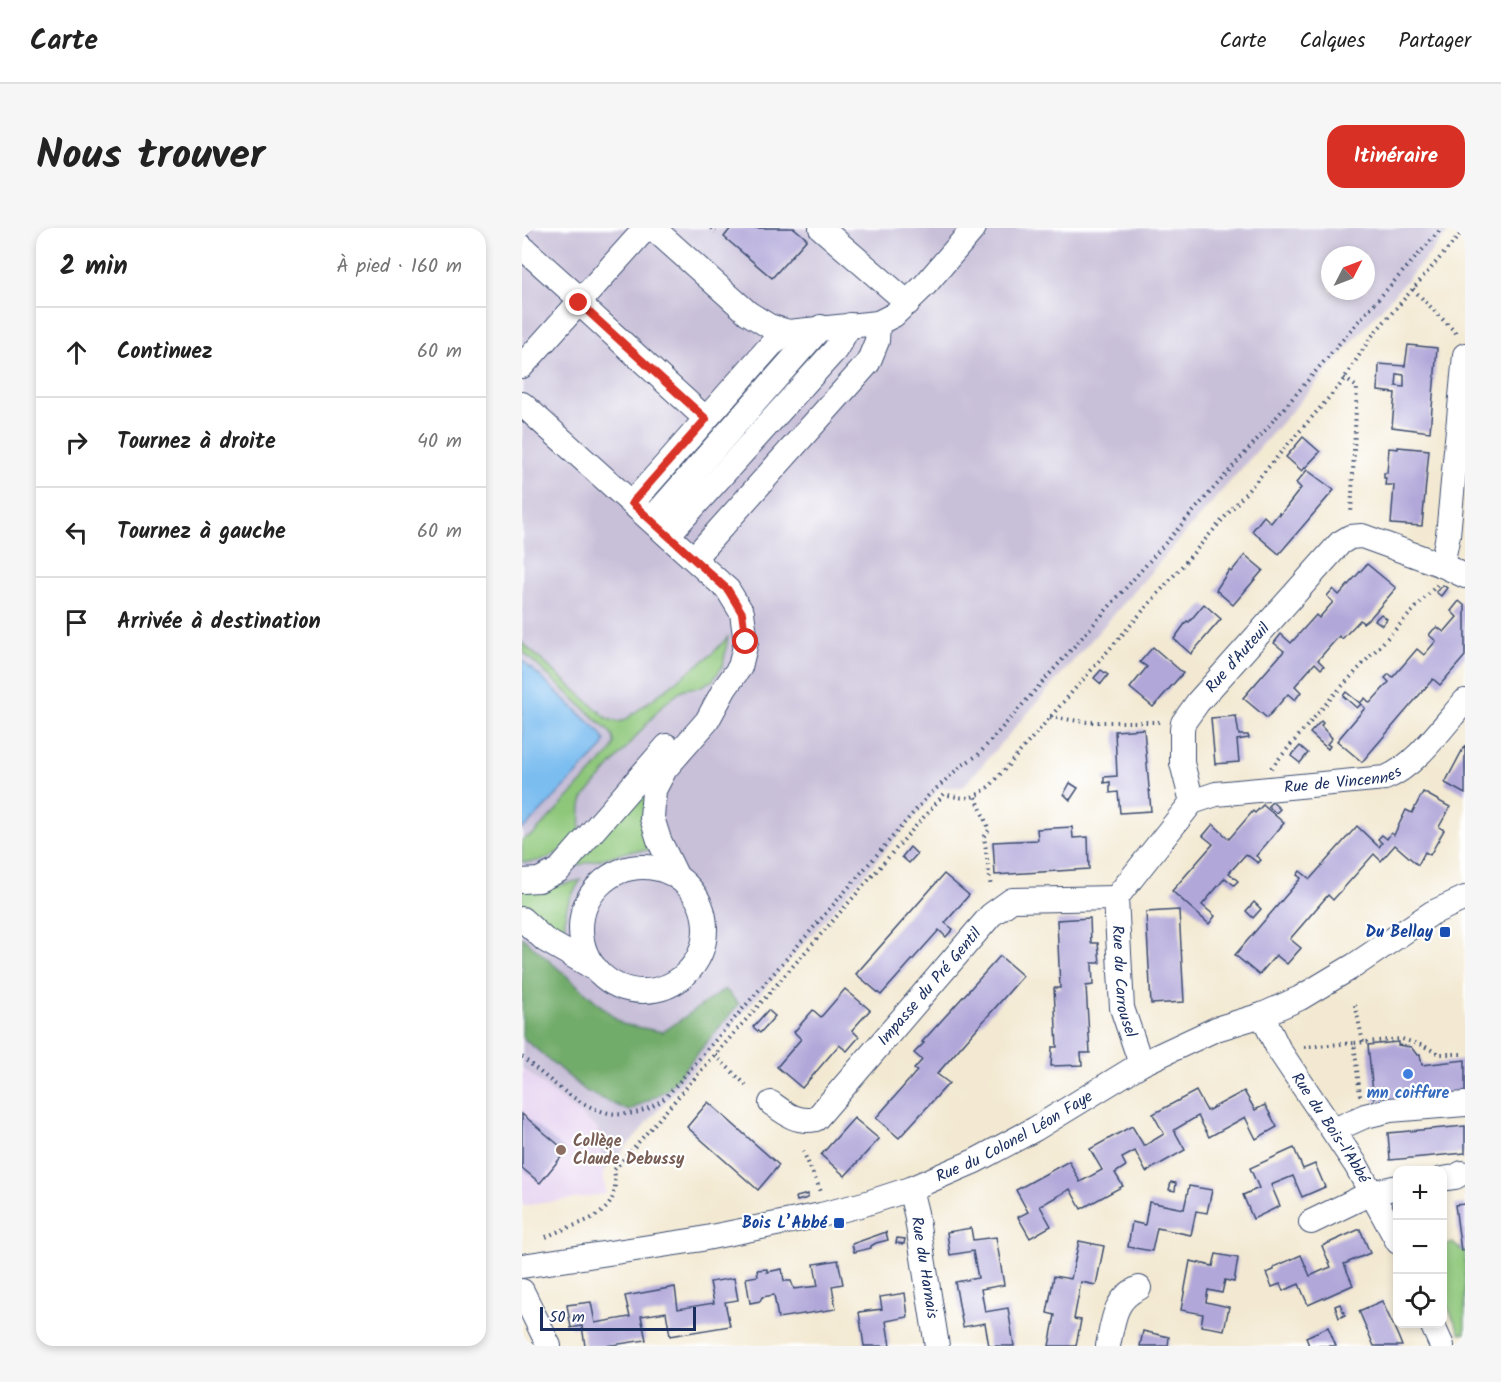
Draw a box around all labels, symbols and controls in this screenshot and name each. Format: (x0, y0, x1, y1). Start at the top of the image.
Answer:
text: Carte (30, 19, 98, 64)
text: Carte (1219, 25, 1266, 58)
text: Calques (1299, 25, 1365, 58)
text: Partager (1398, 25, 1471, 58)
text: Nous trouver (36, 123, 265, 190)
button: Itinéraire (1327, 125, 1465, 188)
text: 2 min (60, 246, 128, 288)
north arrow (1321, 246, 1375, 300)
text: À pied · 160 m (336, 251, 462, 283)
route end (565, 289, 591, 315)
text: Continuez (117, 335, 213, 370)
icon: ahead (60, 336, 93, 369)
text: 60 m (417, 336, 462, 368)
text: Tournez à droite (117, 425, 276, 460)
icon: right (60, 426, 93, 459)
text: 40 m (417, 426, 462, 458)
text: Tournez à gauche (117, 515, 286, 550)
icon: left (60, 516, 93, 549)
text: 60 m (417, 516, 462, 548)
text: Arrivée à destination (117, 605, 321, 640)
icon: arrive (60, 606, 93, 639)
street label: Rue d'Auteuil (1199, 617, 1276, 699)
route start (732, 628, 758, 654)
street label: Rue de Vincennes (1283, 759, 1407, 800)
place label: Du Bellay (1366, 920, 1434, 945)
street label: Impasse du Pré Gentil (872, 922, 988, 1051)
street label: Rue du Carrousel (1105, 925, 1144, 1041)
marker: Du Bellay (1438, 925, 1452, 939)
street label: Rue du Bois-l'Abbé (1285, 1067, 1376, 1188)
marker: mn coiffure (1401, 1067, 1415, 1081)
place label: mn coiffure (1367, 1081, 1450, 1106)
street label: Rue du Colonel Léon Faye (932, 1084, 1098, 1189)
place label: Collège Claude Debussy (573, 1129, 685, 1172)
marker: Collège Claude Debussy (554, 1143, 568, 1157)
map controls (1393, 1166, 1447, 1328)
button: + (1393, 1166, 1447, 1220)
place label: Bois L’Abbé (742, 1211, 828, 1236)
street label: Rue du Harnais (904, 1215, 945, 1321)
marker: Bois L’Abbé (832, 1216, 846, 1230)
button: − (1393, 1220, 1447, 1274)
button: locate (1393, 1274, 1447, 1328)
scale bar (540, 1304, 696, 1332)
text: 50 m (549, 1305, 585, 1330)

